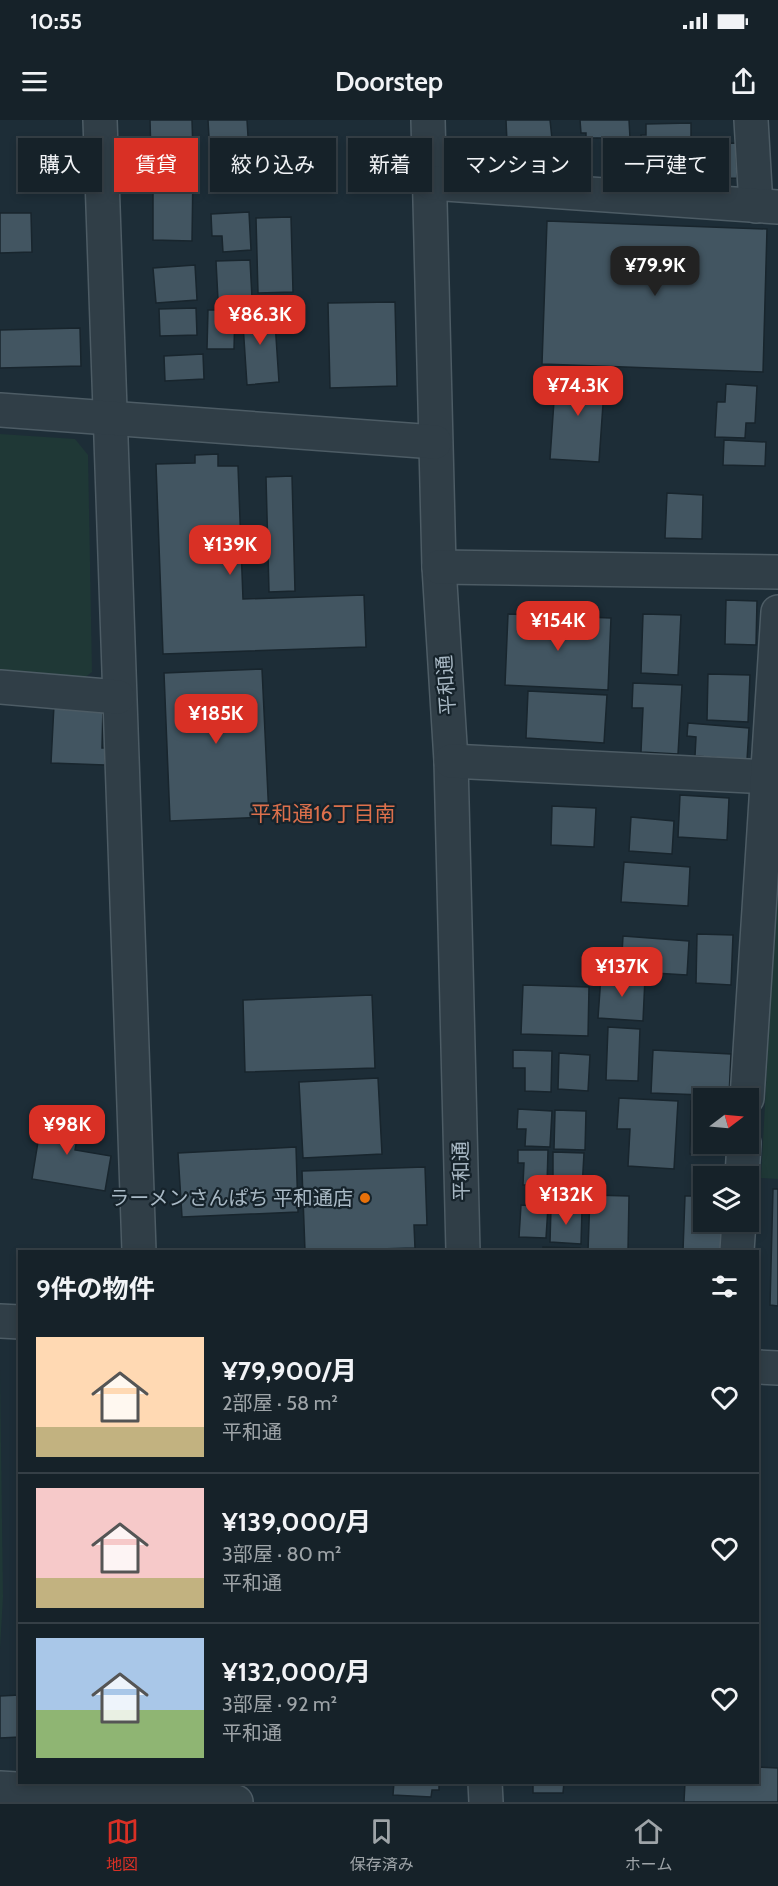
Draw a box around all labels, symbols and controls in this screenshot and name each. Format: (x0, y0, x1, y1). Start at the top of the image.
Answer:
text: 10:55 (30, 8, 82, 35)
icon: menu (18, 65, 51, 98)
text: Doorstep (335, 65, 443, 98)
icon: share (727, 65, 760, 98)
chip: 購入 (18, 138, 102, 192)
chip: 賃貸 (114, 138, 198, 192)
chip: 絞り込み (210, 138, 336, 192)
chip: 新着 (348, 138, 432, 192)
chip: マンション (444, 138, 591, 192)
chip: 一戸建て (603, 138, 729, 192)
pin: ¥79.9K (606, 246, 704, 297)
text: ¥79.9K (624, 253, 686, 277)
pin: ¥86.3K (211, 295, 309, 346)
text: ¥86.3K (228, 302, 292, 326)
pin: ¥74.3K (529, 366, 627, 417)
text: ¥74.3K (547, 373, 609, 397)
pin: ¥139K (188, 525, 272, 576)
text: ¥139K (203, 532, 257, 556)
pin: ¥154K (516, 601, 600, 652)
text: ¥154K (530, 608, 586, 632)
street label: 平和通 (432, 654, 460, 716)
pin: ¥185K (174, 694, 258, 745)
text: ¥185K (189, 701, 243, 725)
district label: 平和通16丁目南 (251, 801, 395, 826)
pin: ¥137K (580, 947, 664, 998)
text: ¥137K (596, 954, 648, 978)
north arrow (693, 1088, 759, 1154)
map controls (693, 1088, 759, 1232)
pin: ¥98K (31, 1105, 103, 1156)
text: ¥98K (43, 1112, 91, 1136)
street label: 平和通 (448, 1141, 474, 1201)
button: layers (693, 1166, 759, 1232)
pin: ¥132K (524, 1175, 608, 1226)
text: ¥132K (539, 1182, 593, 1206)
place label: ラーメンさんぱち 平和通店 (109, 1186, 353, 1210)
marker: ラーメンさんぱち 平和通店 (358, 1191, 372, 1205)
icon: filters (708, 1270, 741, 1303)
text: 9件の物件 (36, 1273, 155, 1305)
text: ¥79,900/月 (222, 1355, 357, 1387)
icon: home (84, 1361, 156, 1433)
icon: heart (708, 1381, 741, 1414)
text: 2部屋 · 58 m² (222, 1391, 338, 1415)
text: 平和通 (222, 1420, 282, 1444)
text: ¥139,000/月 (222, 1506, 371, 1538)
icon: home (84, 1512, 156, 1584)
icon: heart (708, 1532, 741, 1565)
text: 3部屋 · 80 m² (222, 1542, 341, 1566)
text: 平和通 (222, 1571, 282, 1595)
text: ¥132,000/月 (222, 1656, 371, 1688)
icon: home (84, 1662, 156, 1734)
icon: heart (708, 1682, 741, 1715)
text: 3部屋 · 92 m² (222, 1692, 337, 1716)
text: 平和通 (222, 1721, 282, 1745)
tab: 地図 (106, 1815, 139, 1875)
tab: 保存済み (350, 1815, 414, 1875)
tab: ホーム (625, 1815, 672, 1875)

